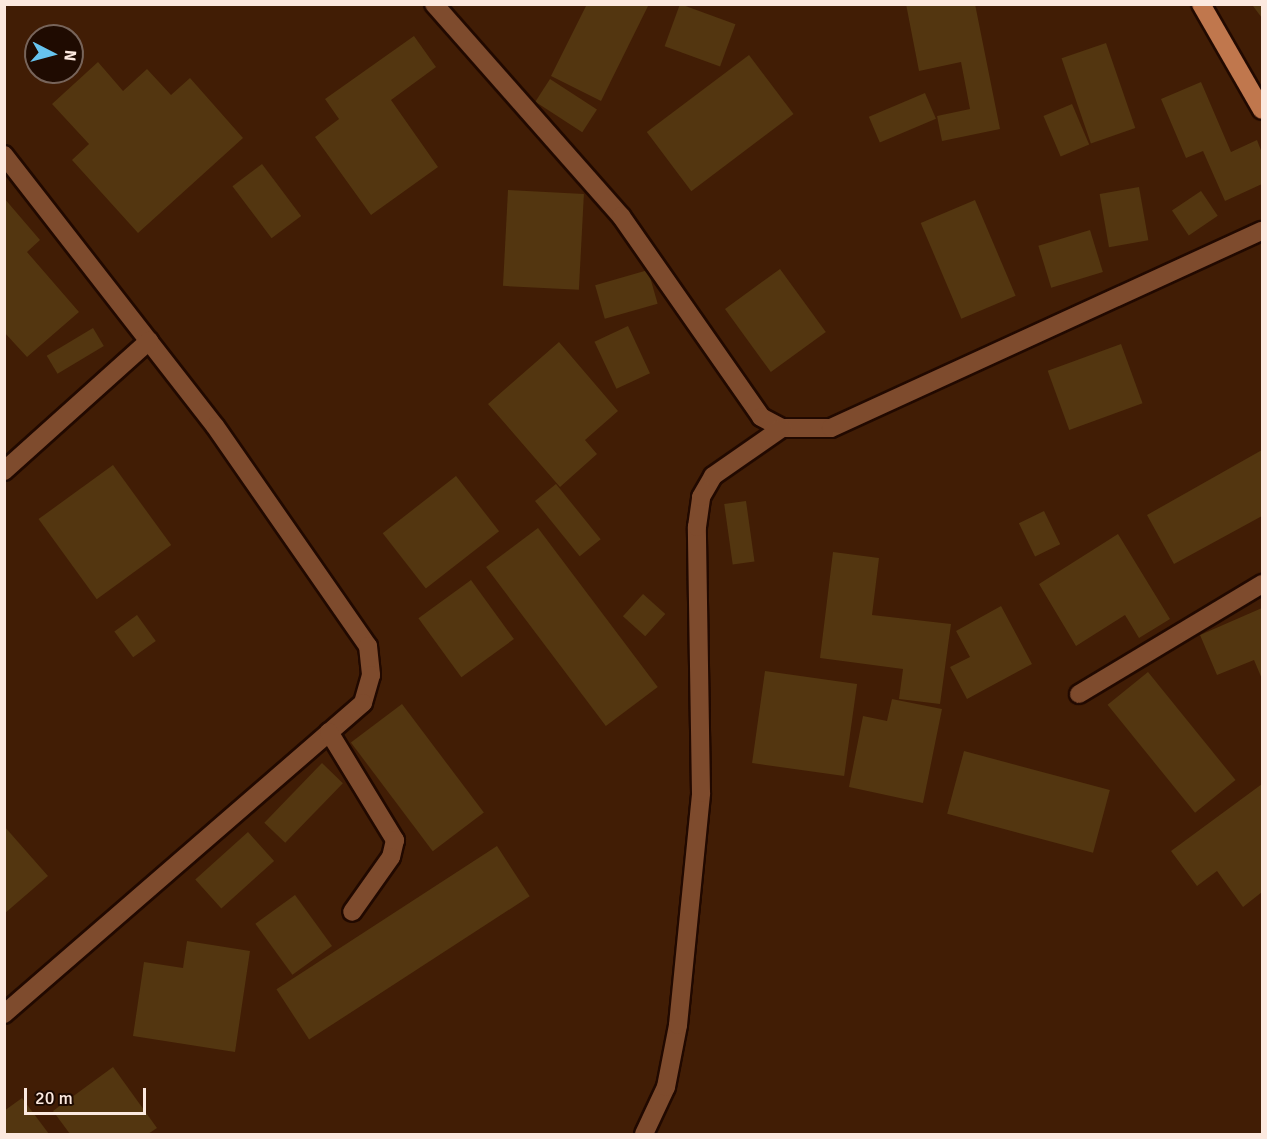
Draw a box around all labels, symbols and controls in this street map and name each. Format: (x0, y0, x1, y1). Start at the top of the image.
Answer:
north arrow (24, 24, 84, 84)
text: N (59, 49, 80, 62)
scale bar (27, 1076, 148, 1114)
text: 20 m (35, 1087, 73, 1109)

